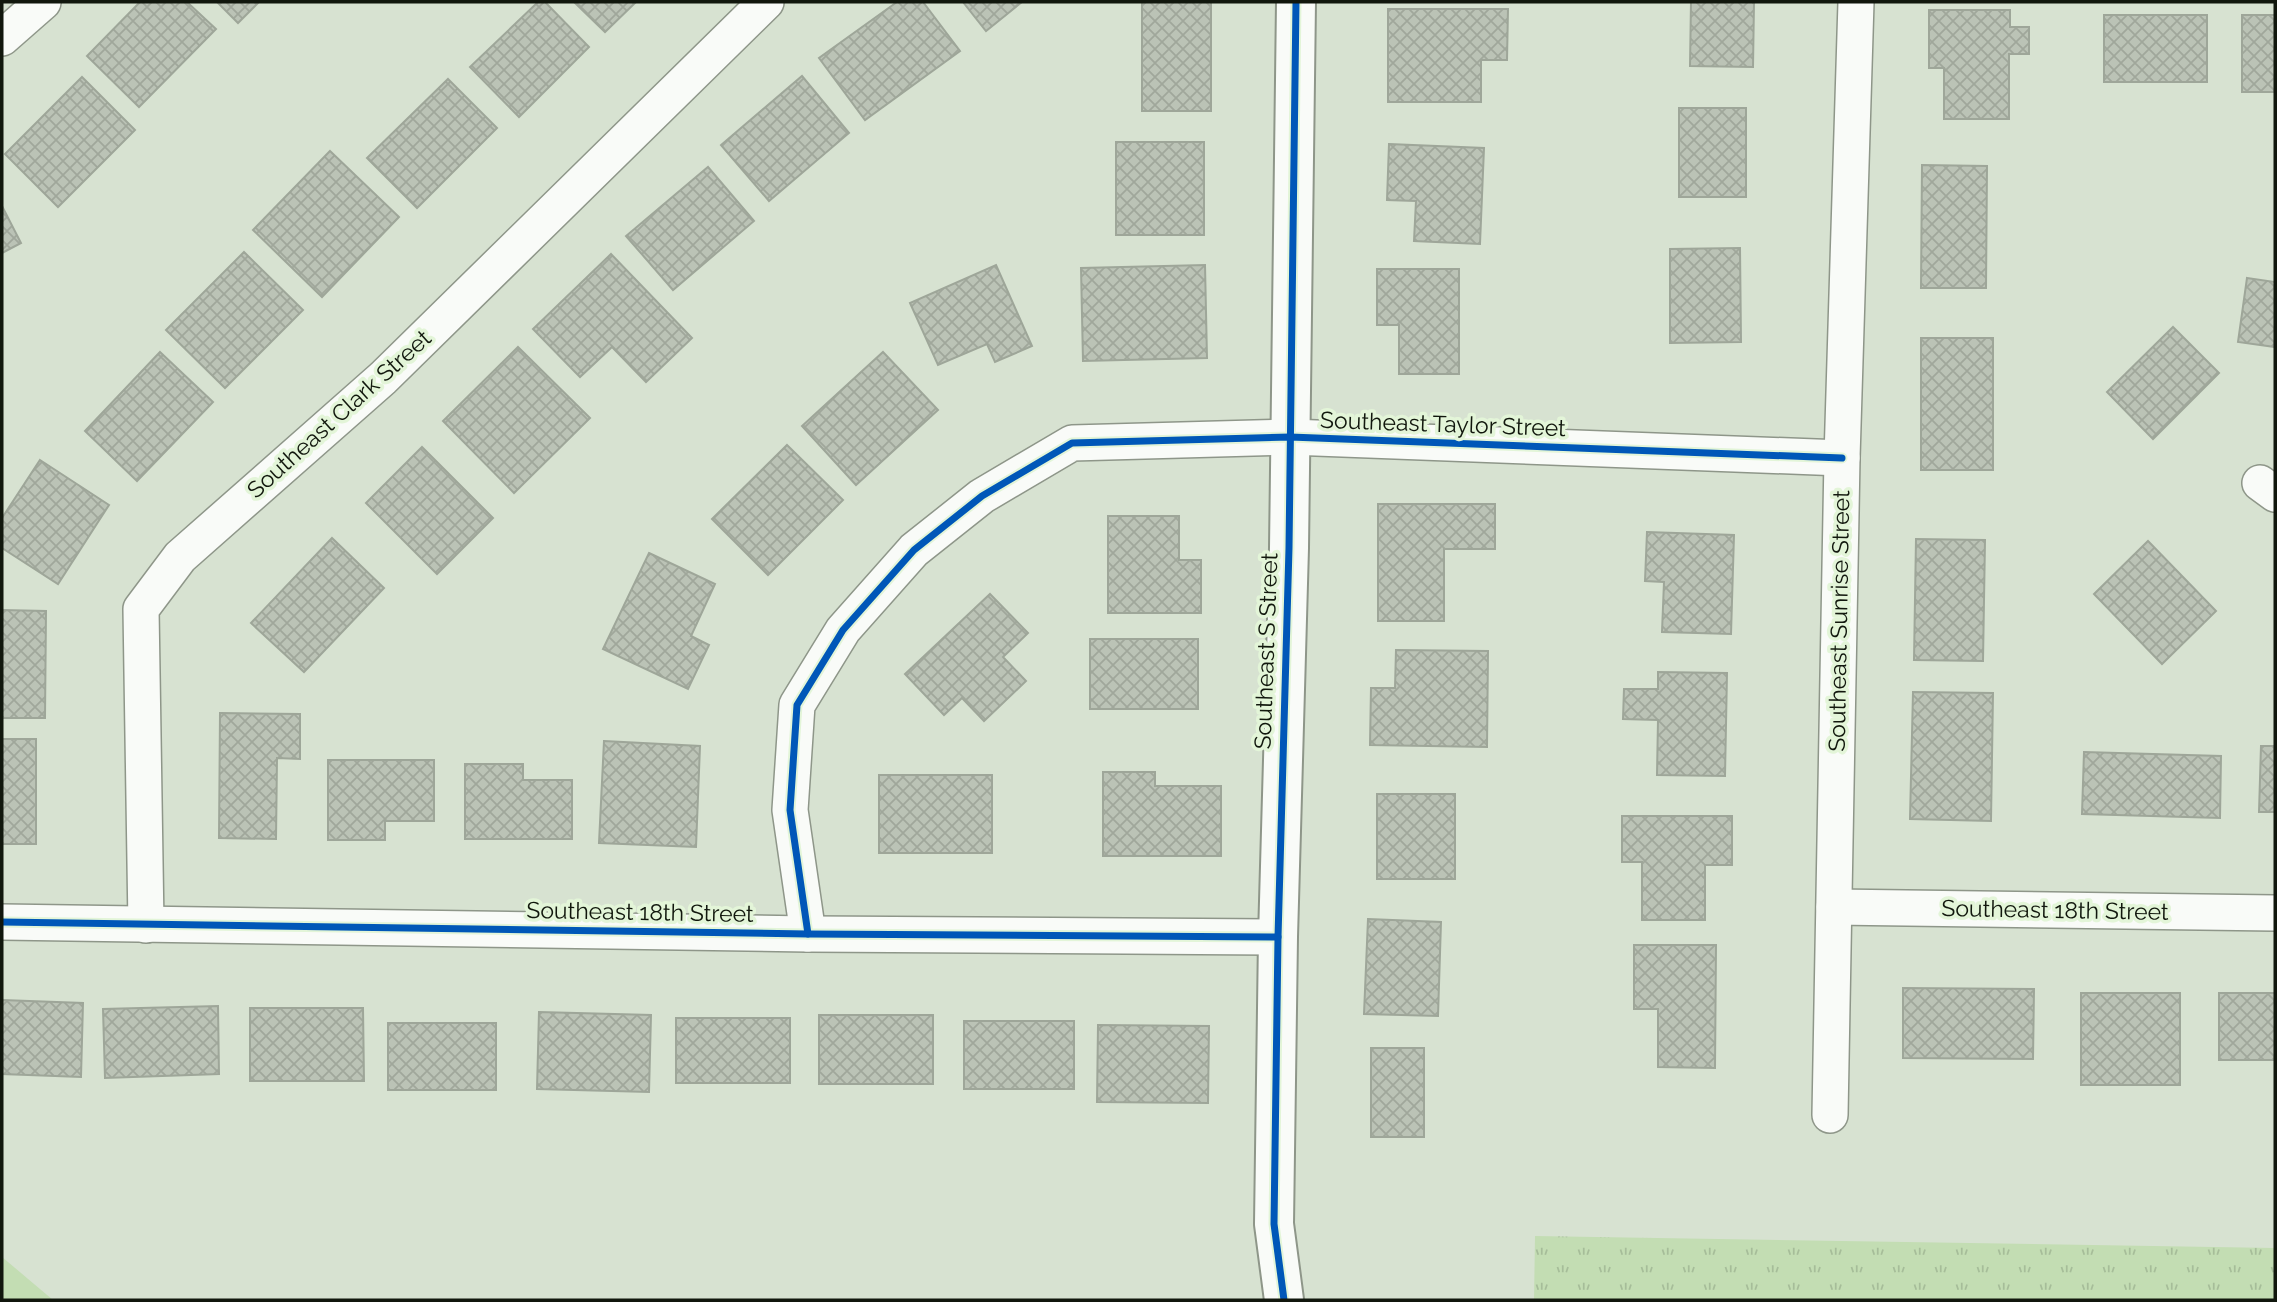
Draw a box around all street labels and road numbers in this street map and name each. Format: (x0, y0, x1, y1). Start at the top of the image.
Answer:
street label: Southeast Clark Street (241, 324, 436, 503)
street label: Southeast Taylor Street (1320, 406, 1567, 441)
street label: Southeast Sunrise Street (1823, 490, 1854, 752)
street label: Southeast S Street (1249, 552, 1282, 750)
street label: Southeast 18th Street (1941, 894, 2169, 925)
street label: Southeast 18th Street (526, 896, 754, 927)

